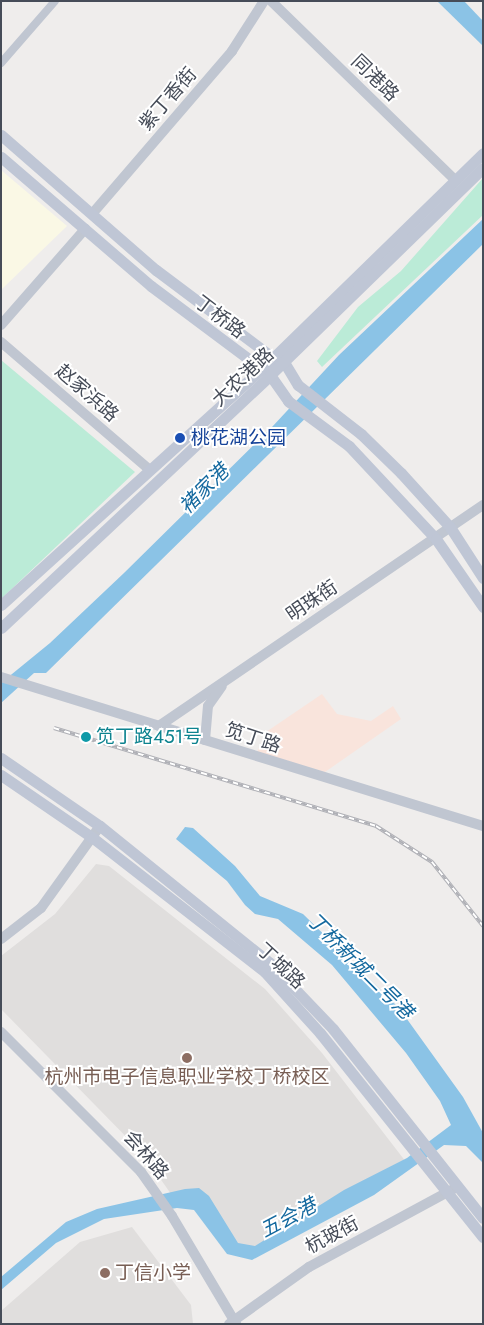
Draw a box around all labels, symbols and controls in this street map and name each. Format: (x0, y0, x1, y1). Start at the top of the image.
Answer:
street label: 同港路 (347, 50, 403, 106)
street label: 紫丁香街 (134, 63, 202, 135)
street label: 丁桥路 (190, 291, 250, 343)
street label: 大农港路 (207, 343, 279, 411)
street label: 赵家浜路 (51, 359, 123, 427)
place label: 桃花湖公园 (191, 427, 286, 449)
marker: 桃花湖公园 (173, 431, 187, 445)
water label: 褚家港 (174, 459, 234, 519)
street label: 明珠街 (282, 576, 342, 626)
street label: 笕丁路 (222, 718, 284, 758)
place label: 笕丁路451号 (96, 726, 202, 748)
marker: 笕丁路451号 (80, 731, 92, 743)
water label: 丁桥新城二号港 (302, 908, 418, 1024)
street label: 丁城路 (252, 938, 310, 994)
marker: 杭州市电子信息职业学校丁桥校区 (181, 1052, 193, 1064)
place label: 杭州市电子信息职业学校丁桥校区 (45, 1066, 329, 1088)
street label: 会林路 (119, 1126, 173, 1184)
water label: 五会港 (256, 1193, 320, 1243)
street label: 杭玻街 (301, 1212, 363, 1258)
place label: 丁信小学 (115, 1262, 191, 1284)
marker: 丁信小学 (99, 1267, 111, 1279)

